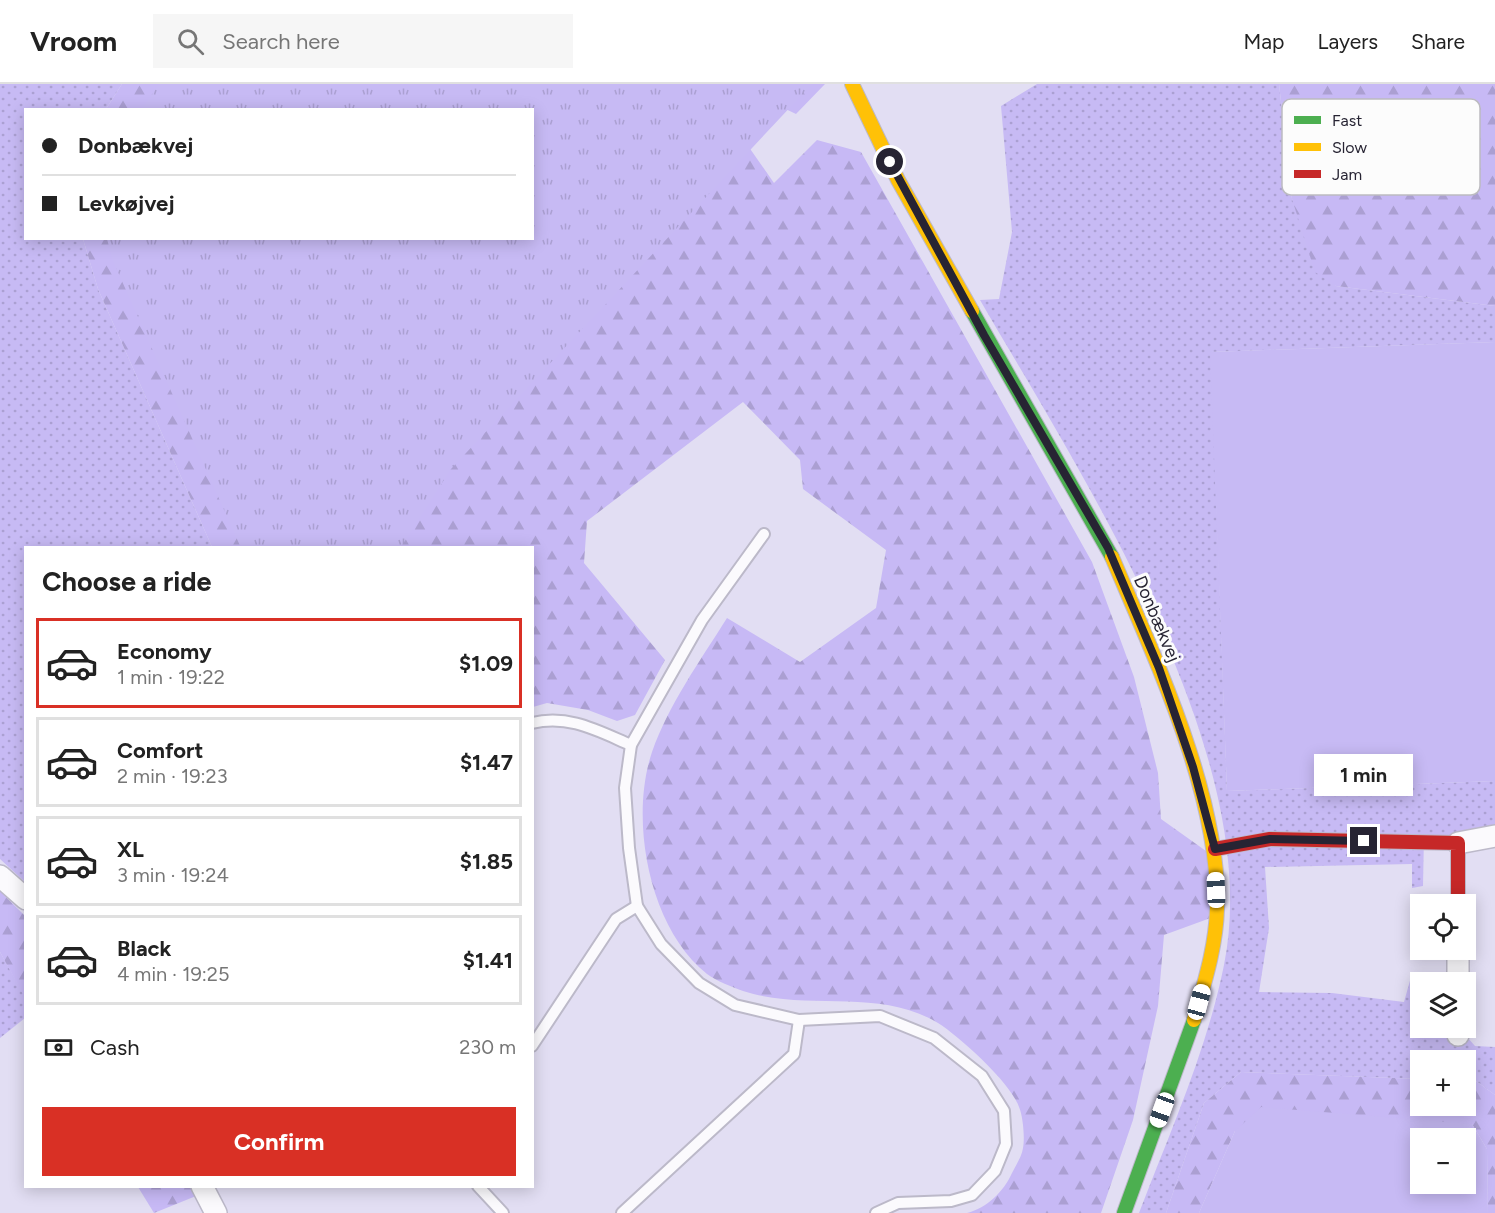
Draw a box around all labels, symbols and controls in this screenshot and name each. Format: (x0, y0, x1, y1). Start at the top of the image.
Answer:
search box (153, 14, 573, 68)
text: Vroom (30, 24, 117, 58)
icon: search (174, 25, 207, 58)
text: Search here (222, 28, 340, 55)
text: Map (1244, 29, 1284, 54)
text: Layers (1317, 29, 1378, 54)
text: Share (1411, 29, 1465, 54)
legend (1282, 99, 1480, 195)
text: Fast (1332, 111, 1362, 130)
text: Donbækvej (78, 132, 193, 159)
text: Slow (1332, 138, 1367, 157)
route start (876, 148, 903, 175)
text: Jam (1332, 165, 1362, 184)
text: Levkøjvej (78, 190, 175, 217)
text: Choose a ride (42, 565, 211, 598)
street label: Donbækvej (1129, 572, 1185, 666)
icon: car (45, 636, 99, 690)
text: Economy (117, 638, 212, 665)
text: $1.09 (459, 650, 513, 677)
text: 1 min · 19:22 (117, 665, 225, 689)
icon: car (45, 735, 99, 789)
text: Comfort (117, 737, 203, 764)
text: $1.47 (460, 749, 513, 776)
callout: 1 min (1314, 754, 1414, 796)
text: 1 min (1340, 763, 1387, 787)
text: 2 min · 19:23 (117, 764, 228, 788)
route end (1350, 827, 1377, 854)
icon: car (45, 834, 99, 888)
text: XL (117, 836, 144, 863)
text: $1.85 (460, 848, 513, 875)
text: 3 min · 19:24 (117, 863, 229, 887)
car (1206, 872, 1226, 908)
map controls (1410, 894, 1476, 1194)
button: locate (1410, 894, 1476, 960)
icon: car (45, 933, 99, 987)
text: Black (117, 935, 171, 962)
text: $1.41 (463, 947, 513, 974)
text: 4 min · 19:25 (117, 962, 229, 986)
button: layers (1410, 972, 1476, 1038)
car (1186, 982, 1212, 1022)
icon: cash (42, 1031, 75, 1064)
text: Cash (90, 1034, 140, 1061)
text: 230 m (459, 1035, 516, 1059)
button: + (1410, 1050, 1476, 1116)
car (1147, 1090, 1177, 1130)
button: Confirm (42, 1107, 516, 1176)
button: − (1410, 1128, 1476, 1194)

